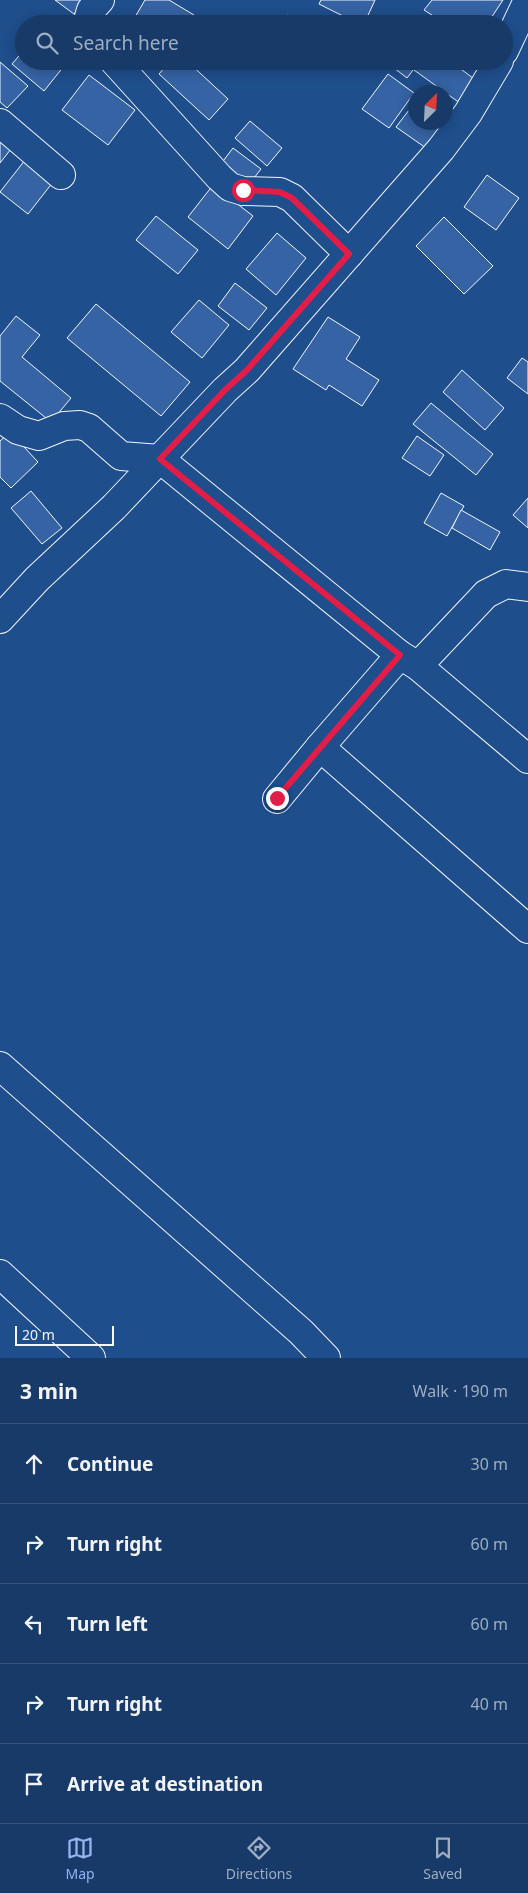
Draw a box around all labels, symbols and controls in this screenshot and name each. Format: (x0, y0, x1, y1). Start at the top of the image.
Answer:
search box (15, 15, 513, 70)
icon: search (33, 29, 61, 57)
text: Search here (73, 30, 179, 56)
north arrow (408, 85, 453, 130)
route start (232, 179, 255, 202)
route end (266, 787, 289, 810)
scale bar (15, 1323, 114, 1346)
text: 20 m (22, 1325, 55, 1344)
text: 3 min (20, 1377, 78, 1405)
text: Walk · 190 m (413, 1380, 508, 1402)
icon: ahead (20, 1450, 48, 1478)
text: Continue (67, 1451, 153, 1477)
text: 30 m (471, 1453, 508, 1475)
icon: right (20, 1530, 48, 1558)
text: Turn right (67, 1531, 162, 1557)
text: 60 m (471, 1533, 508, 1555)
icon: left (20, 1610, 48, 1638)
text: Turn left (67, 1611, 148, 1637)
text: 60 m (471, 1613, 508, 1635)
icon: right (20, 1690, 48, 1718)
text: Turn right (67, 1691, 162, 1717)
text: 40 m (471, 1693, 508, 1715)
icon: arrive (20, 1770, 48, 1798)
text: Arrive at destination (67, 1771, 263, 1797)
tab: Map (66, 1834, 95, 1883)
tab: Directions (226, 1834, 292, 1883)
tab: Saved (423, 1834, 462, 1883)

